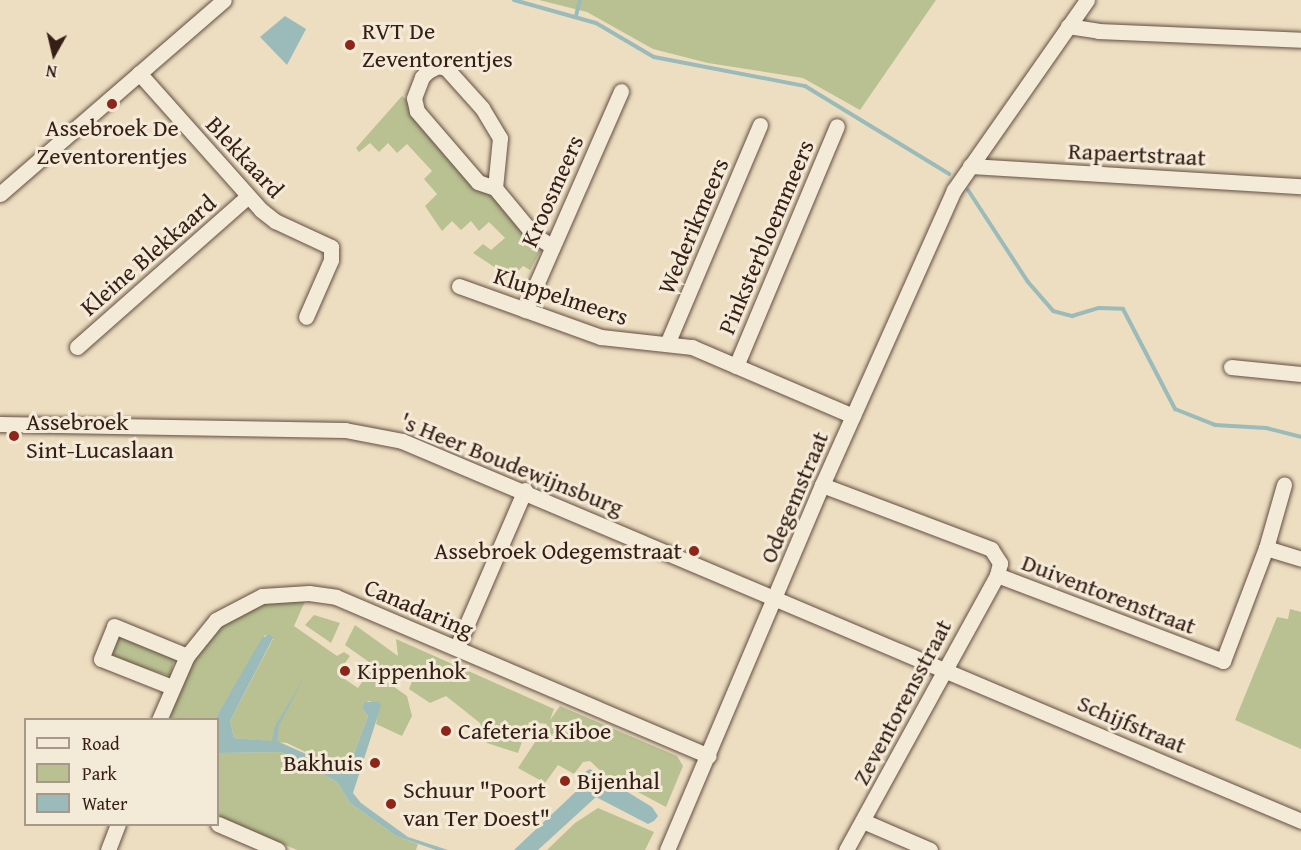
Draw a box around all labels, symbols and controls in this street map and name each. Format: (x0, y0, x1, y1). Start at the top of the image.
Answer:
place label: RVT De Zeventorentjes (362, 17, 513, 73)
north arrow (24, 24, 84, 84)
marker: RVT De Zeventorentjes (343, 38, 357, 52)
text: N (45, 59, 58, 84)
marker: Assebroek De Zeventorentjes (105, 97, 119, 111)
street label: Blekkaard (200, 110, 290, 204)
place label: Assebroek De Zeventorentjes (37, 114, 187, 170)
street label: Kroosmeers (515, 131, 589, 251)
street label: Pinksterbloemmeers (712, 136, 820, 338)
street label: Rapaertstraat (1067, 136, 1207, 172)
street label: Wederikmeers (651, 154, 735, 298)
street label: Kleine Blekkaard (74, 188, 222, 322)
street label: Kluppelmeers (490, 261, 632, 331)
street label: 's Heer Boudewijnsburg (396, 406, 628, 522)
place label: Assebroek Sint-Lucaslaan (26, 408, 174, 464)
street label: Odegemstraat (753, 427, 835, 567)
marker: Assebroek Sint-Lucaslaan (7, 429, 21, 443)
place label: Assebroek Odegemstraat (434, 537, 682, 565)
marker: Assebroek Odegemstraat (687, 544, 701, 558)
street label: Duiventorenstraat (1018, 548, 1200, 640)
street label: Canadaring (360, 572, 478, 644)
street label: Zeventorensstraat (846, 614, 958, 790)
place label: Kippenhok (357, 657, 466, 685)
marker: Kippenhok (338, 664, 352, 678)
street label: Schijfstraat (1073, 688, 1191, 760)
place label: Cafeteria Kiboe (458, 717, 611, 745)
legend (24, 718, 219, 826)
marker: Cafeteria Kiboe (439, 724, 453, 738)
text: Road (82, 730, 120, 757)
place label: Bakhuis (283, 749, 363, 777)
marker: Bakhuis (368, 756, 382, 770)
text: Park (82, 760, 117, 787)
place label: Bijenhal (577, 767, 660, 795)
marker: Bijenhal (558, 774, 572, 788)
place label: Schuur "Poort van Ter Doest" (403, 776, 550, 832)
text: Water (82, 790, 127, 817)
marker: Schuur "Poort van Ter Doest" (384, 797, 398, 811)

